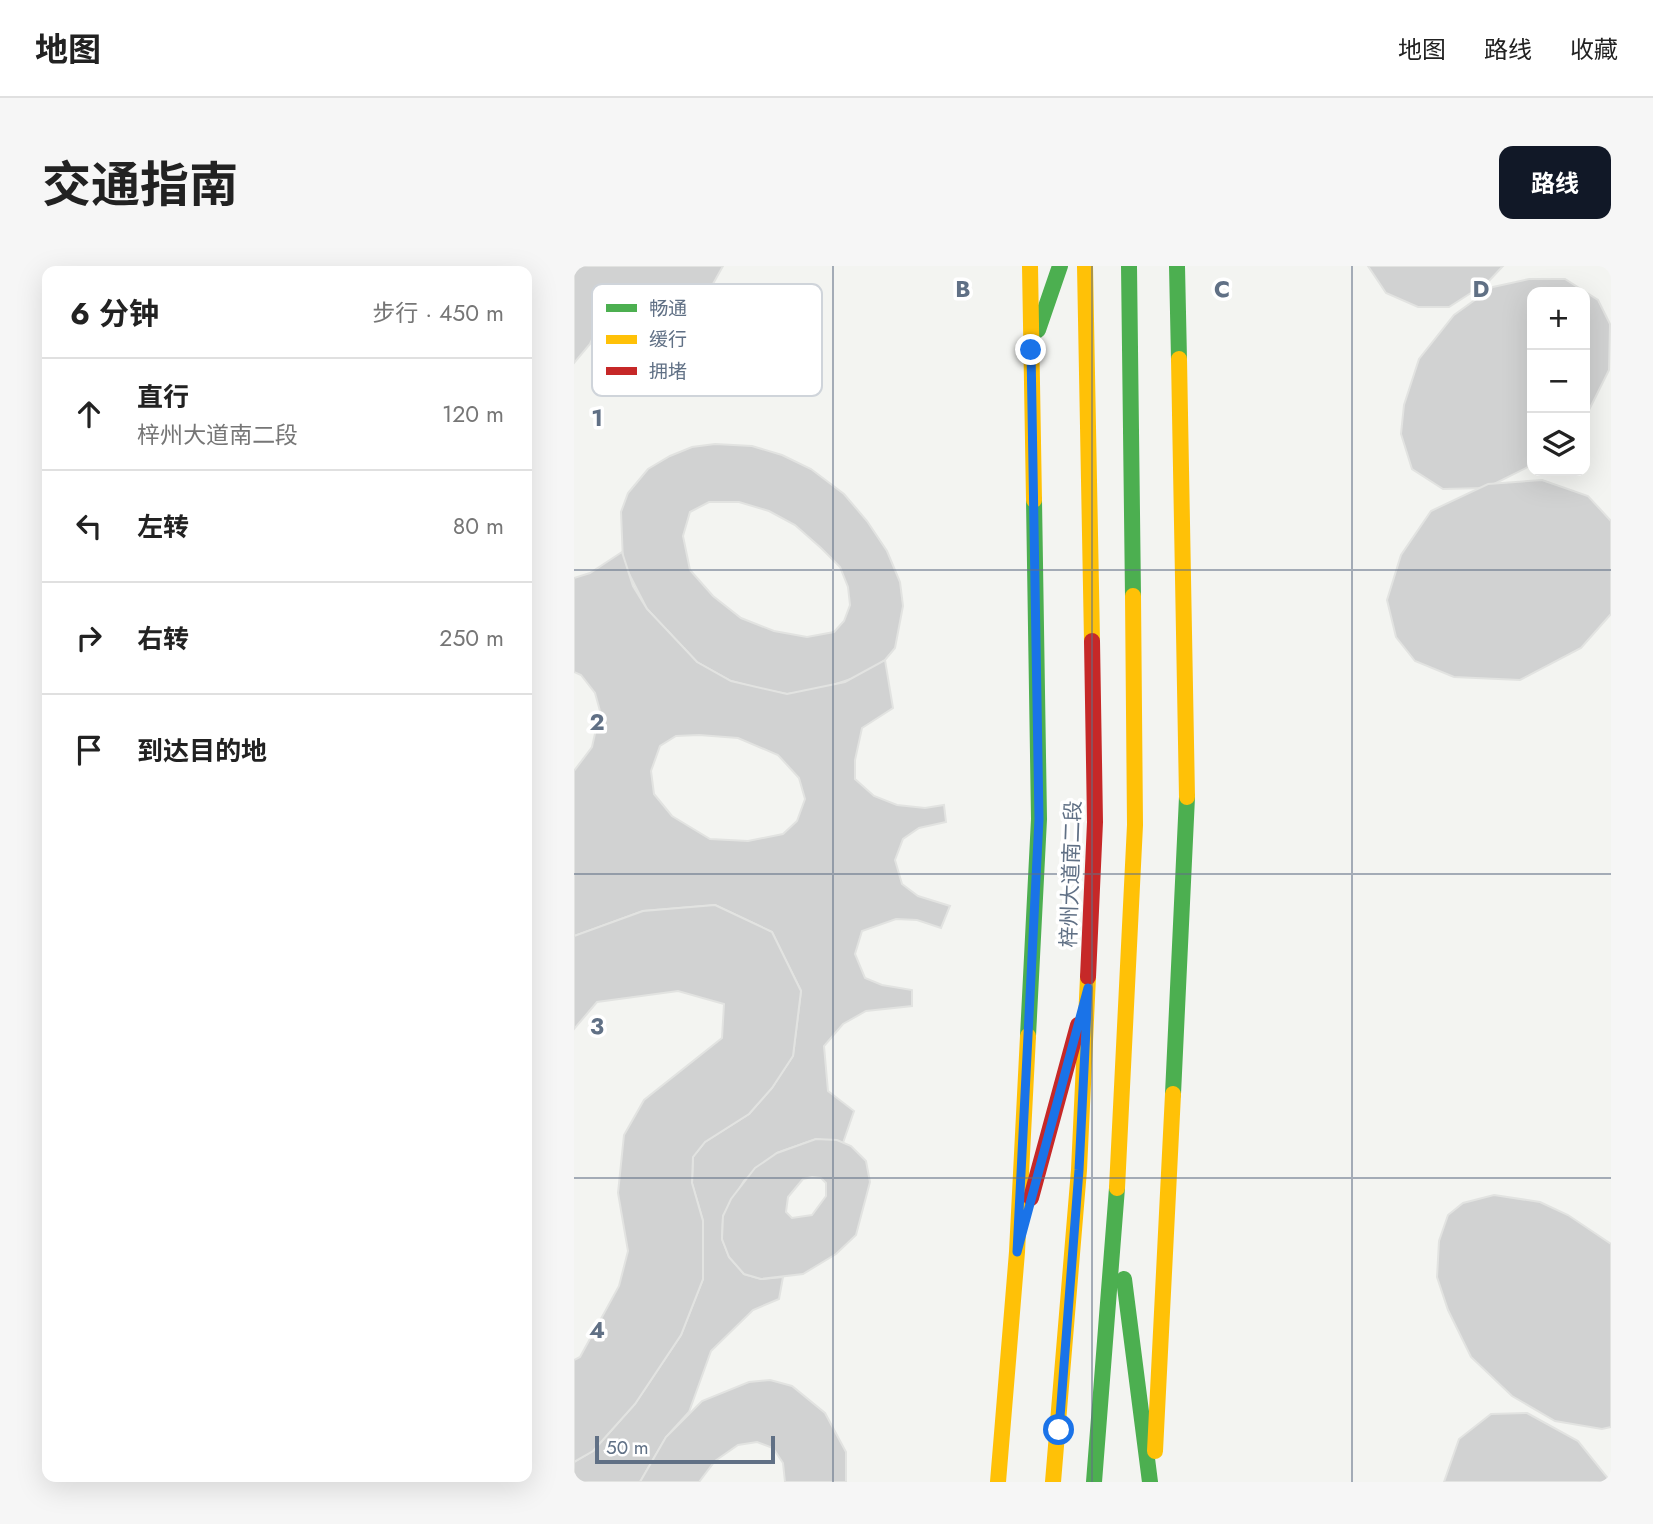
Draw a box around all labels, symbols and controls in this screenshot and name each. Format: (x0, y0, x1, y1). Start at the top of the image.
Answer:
text: 地图 (35, 26, 101, 73)
text: 地图 (1398, 32, 1446, 67)
text: 路线 (1484, 32, 1532, 67)
text: 收藏 (1570, 32, 1618, 67)
button: 路线 (1499, 146, 1611, 219)
text: 交通指南 (42, 150, 238, 220)
text: B (955, 272, 971, 306)
text: C (1214, 272, 1230, 306)
text: D (1473, 272, 1490, 306)
legend (592, 284, 822, 396)
map controls (1527, 287, 1590, 476)
button: + (1527, 287, 1590, 350)
text: 6 分钟 (70, 292, 159, 335)
text: 畅通 (649, 295, 687, 322)
text: 步行 · 450 m (372, 296, 504, 330)
text: 缓行 (649, 326, 687, 353)
route end (1015, 334, 1046, 365)
button: − (1527, 350, 1590, 413)
text: 拥堵 (649, 358, 687, 385)
text: 直行 (137, 378, 189, 416)
icon: ahead (70, 395, 108, 433)
text: 120 m (442, 397, 504, 431)
text: 1 (591, 401, 603, 435)
button: layers (1527, 413, 1590, 476)
text: 梓州大道南二段 (137, 418, 298, 452)
icon: left (70, 507, 108, 545)
text: 左转 (137, 508, 189, 546)
text: 80 m (453, 509, 504, 543)
icon: right (70, 619, 108, 657)
text: 右转 (137, 620, 189, 658)
text: 250 m (439, 621, 504, 655)
text: 2 (589, 705, 605, 739)
icon: arrive (70, 731, 108, 769)
text: 到达目的地 (137, 732, 267, 770)
street label: 梓州大道南二段 (1053, 800, 1089, 948)
text: 3 (590, 1009, 604, 1043)
text: 4 (589, 1313, 605, 1347)
route start (1043, 1414, 1074, 1445)
scale bar (595, 1433, 775, 1465)
text: 50 m (606, 1434, 649, 1461)

